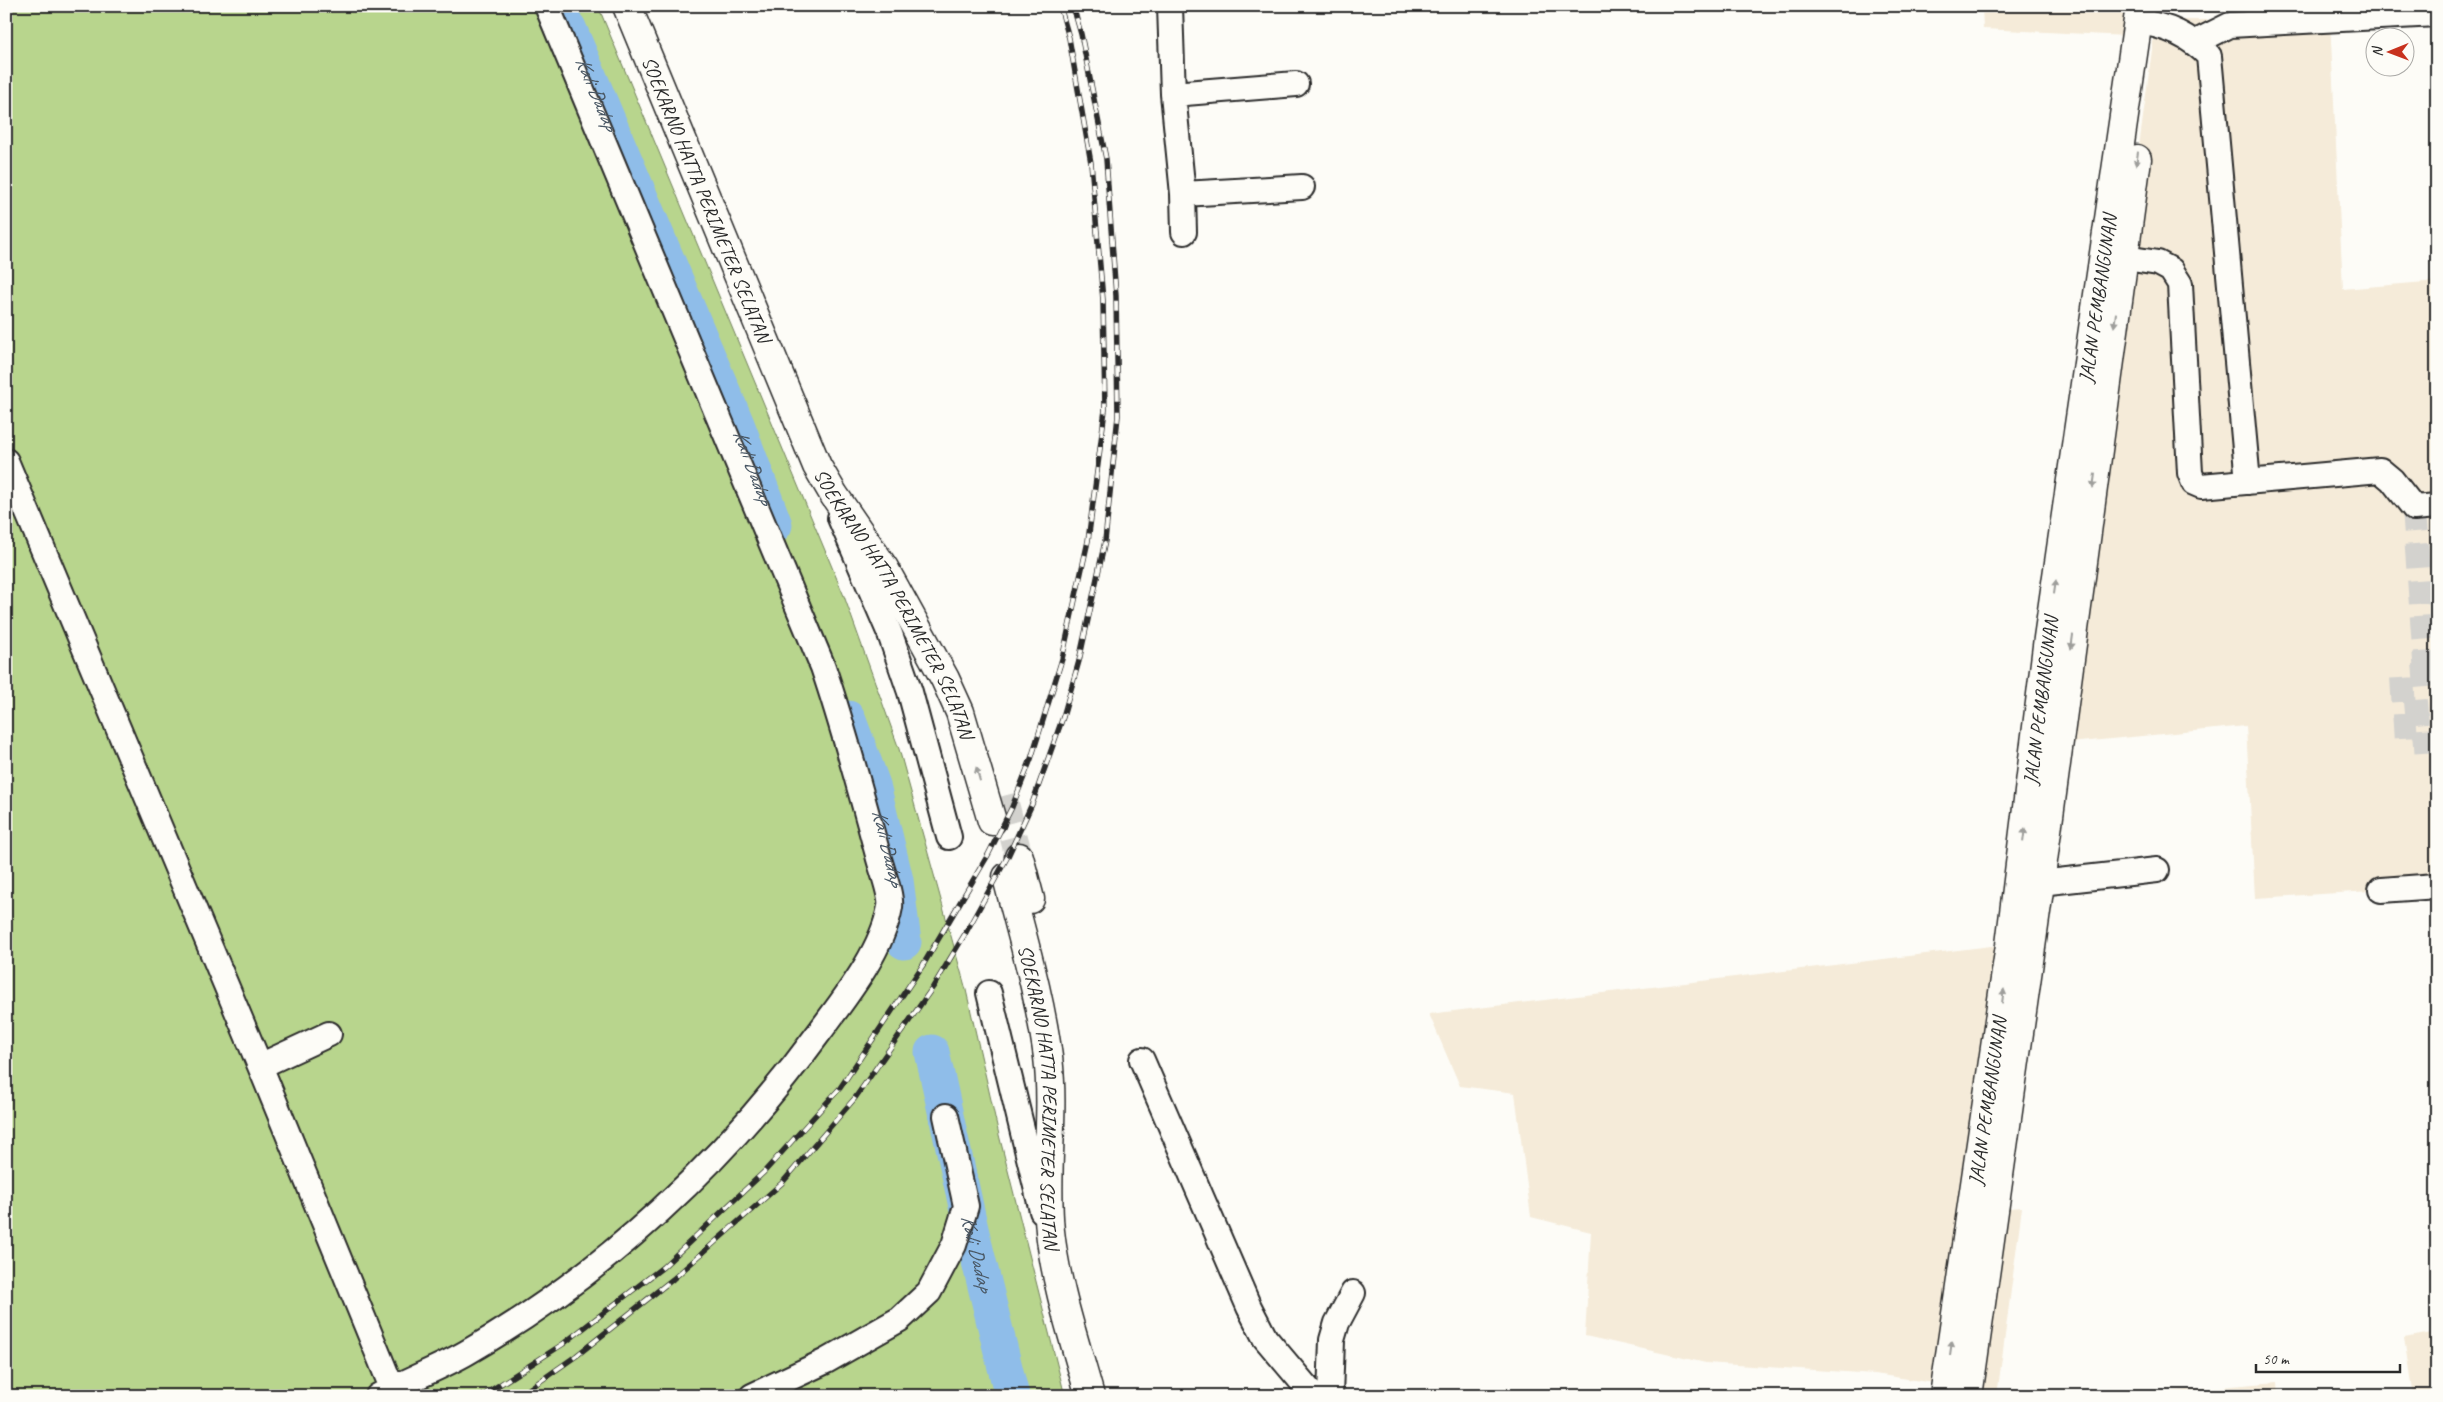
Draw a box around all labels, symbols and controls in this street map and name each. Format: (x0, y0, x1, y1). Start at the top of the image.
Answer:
north arrow (2366, 28, 2416, 78)
text: N (2369, 45, 2386, 57)
water label: Kali Dadap (570, 53, 625, 137)
street label: SOEKARNO HATTA PERIMETER SELATAN (637, 53, 778, 348)
one-way arrow (2133, 151, 2141, 167)
street label: JALAN PEMBANGUNAN (2073, 210, 2122, 385)
one-way arrow (2111, 312, 2119, 328)
water label: Kali Dadap (727, 426, 780, 511)
street label: SOEKARNO HATTA PERIMETER SELATAN (809, 464, 980, 744)
one-way arrow (2089, 473, 2097, 489)
one-way arrow (2052, 579, 2060, 595)
street label: JALAN PEMBANGUNAN (2017, 612, 2064, 787)
one-way arrow (2068, 634, 2076, 650)
one-way arrow (974, 767, 982, 782)
water label: Kali Dadap (866, 807, 910, 890)
one-way arrow (2020, 827, 2028, 843)
street label: SOEKARNO HATTA PERIMETER SELATAN (1013, 942, 1065, 1254)
one-way arrow (1999, 988, 2007, 1004)
street label: JALAN PEMBANGUNAN (1962, 1013, 2012, 1188)
water label: Kali Dadap (955, 1212, 1000, 1297)
one-way arrow (1947, 1339, 1955, 1355)
scale bar (2256, 1342, 2399, 1374)
text: 50 m (2263, 1350, 2290, 1369)

